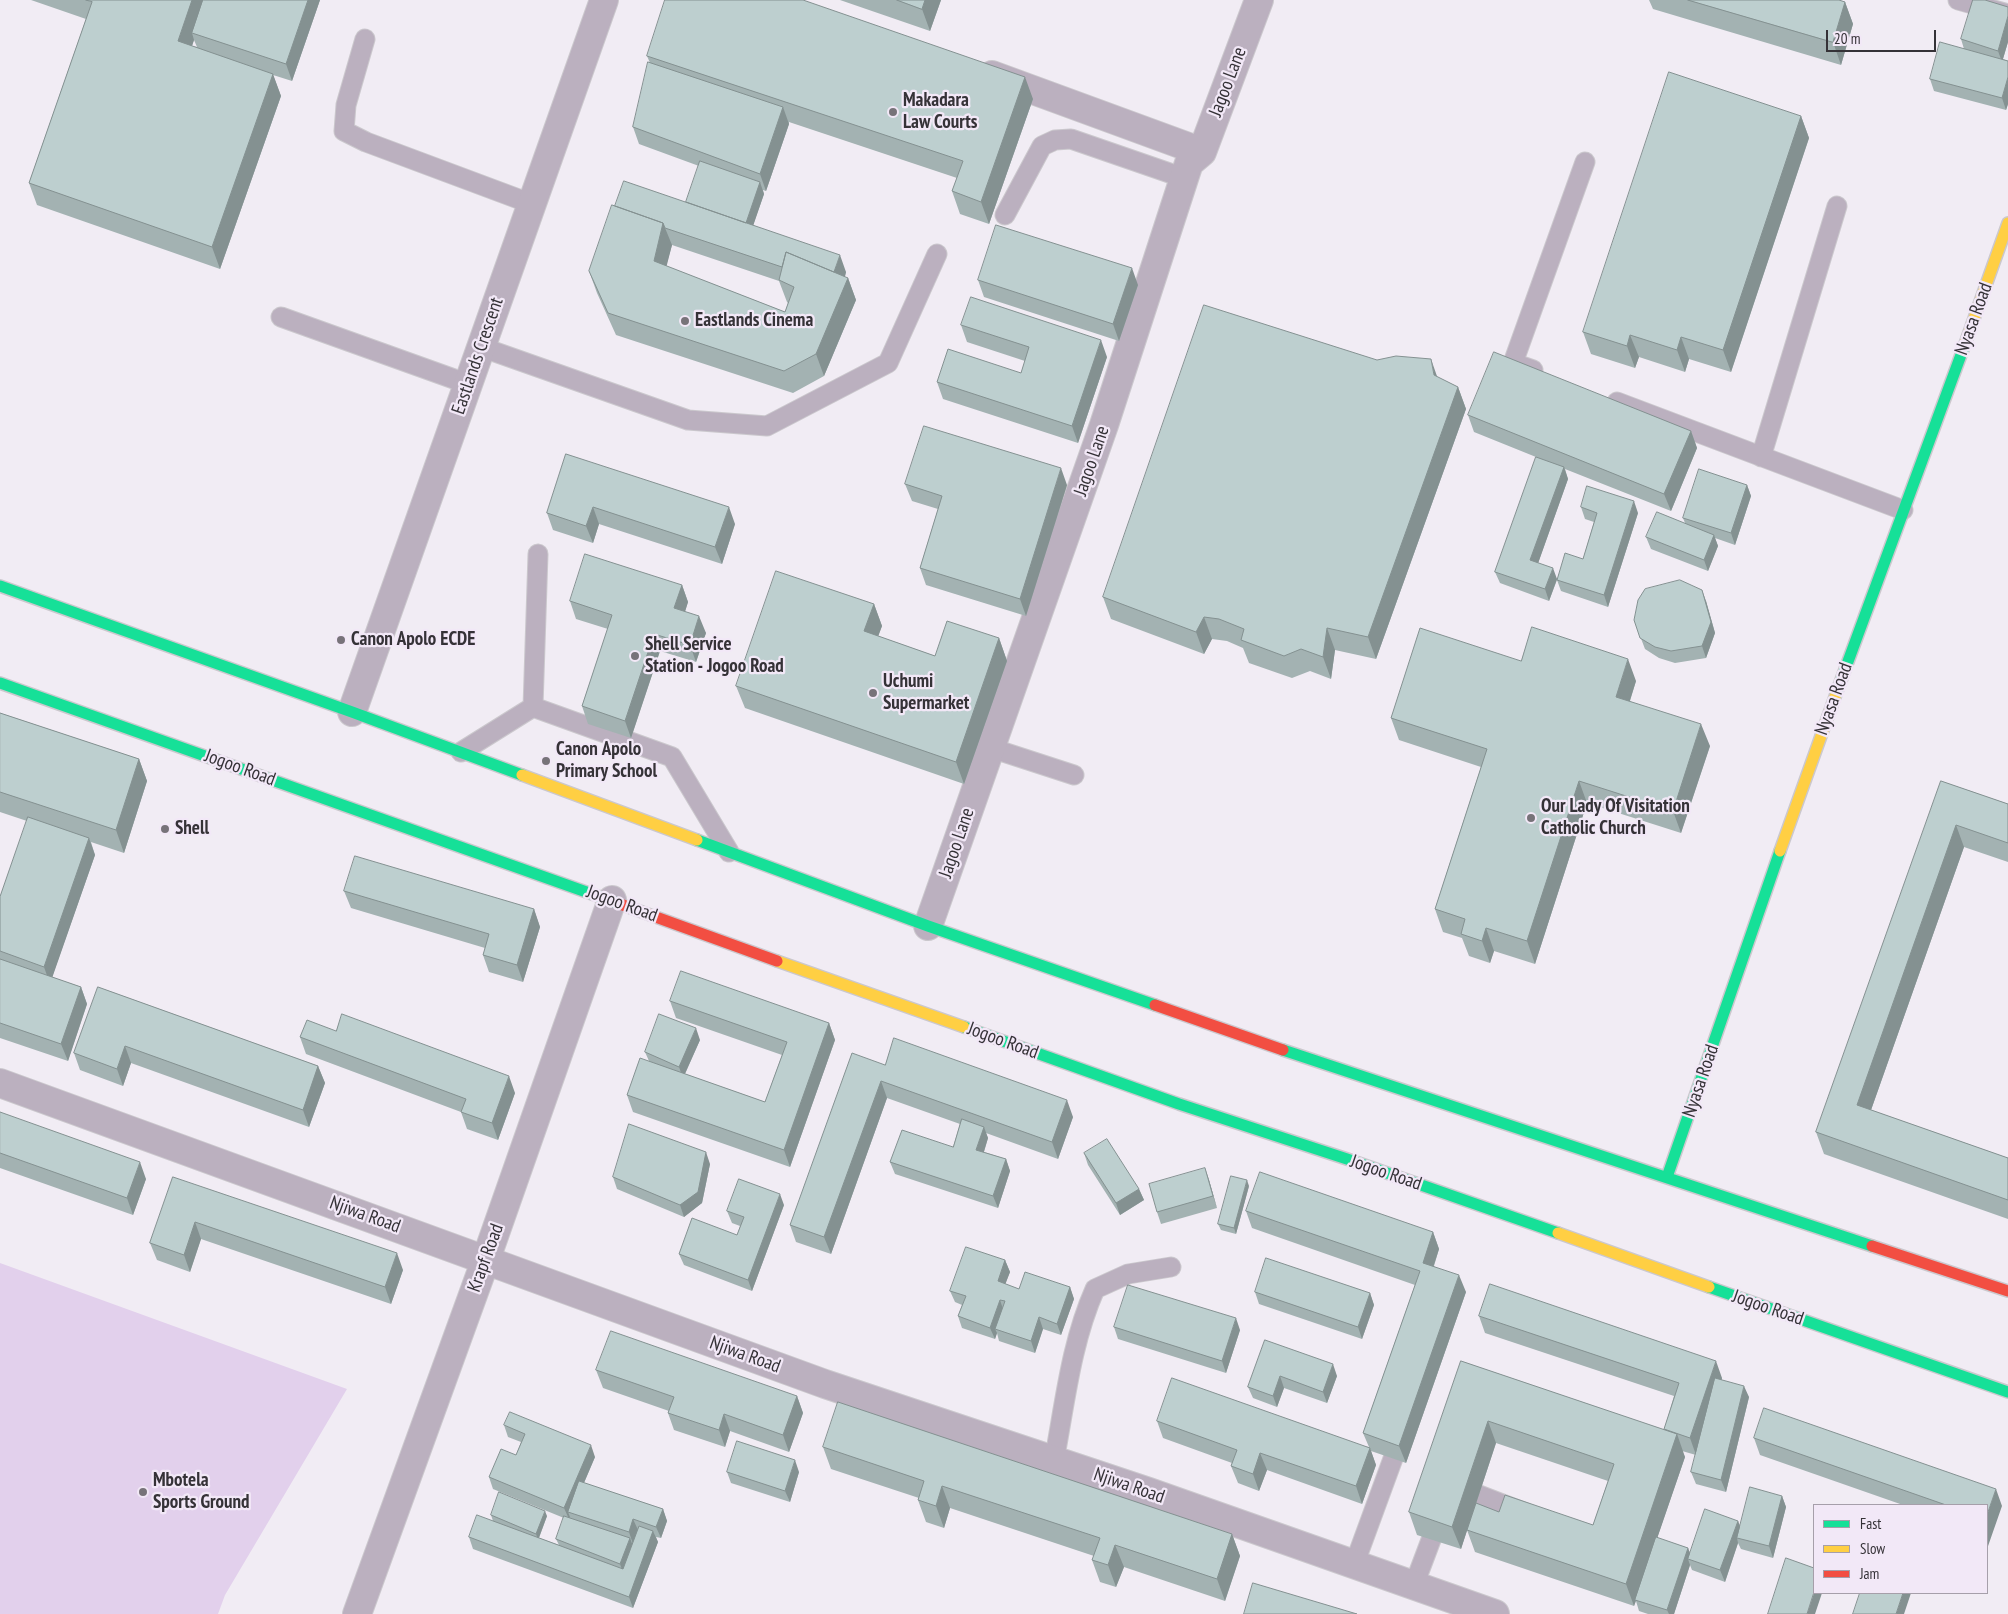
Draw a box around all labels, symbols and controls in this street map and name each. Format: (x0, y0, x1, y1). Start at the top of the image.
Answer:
scale bar (1828, 20, 1938, 52)
text: 20 m (1834, 29, 1860, 48)
street label: Jagoo Lane (1204, 44, 1252, 120)
place label: Makadara Law Courts (903, 90, 977, 134)
marker: Makadara Law Courts (887, 106, 899, 118)
street label: Nyasa Road (1950, 280, 1998, 358)
street label: Eastlands Crescent (447, 295, 509, 417)
place label: Eastlands Cinema (695, 310, 813, 332)
marker: Eastlands Cinema (679, 315, 691, 327)
street label: Jagoo Lane (1069, 423, 1115, 499)
place label: Canon Apolo ECDE (351, 629, 475, 651)
marker: Canon Apolo ECDE (335, 634, 347, 646)
place label: Shell Service Station - Jogoo Road (645, 634, 784, 678)
marker: Shell Service Station - Jogoo Road (629, 650, 641, 662)
street label: Nyasa Road (1810, 660, 1858, 738)
place label: Uchumi Supermarket (883, 671, 969, 715)
marker: Uchumi Supermarket (867, 687, 879, 699)
place label: Canon Apolo Primary School (556, 739, 657, 783)
street label: Jogoo Road (201, 745, 279, 791)
marker: Canon Apolo Primary School (540, 755, 552, 767)
place label: Our Lady Of Visitation Catholic Church (1541, 796, 1690, 840)
street label: Jagoo Lane (934, 805, 980, 881)
marker: Our Lady Of Visitation Catholic Church (1525, 812, 1537, 824)
place label: Shell (175, 818, 209, 840)
marker: Shell (159, 823, 171, 835)
street label: Jogoo Road (583, 881, 661, 927)
street label: Jogoo Road (964, 1018, 1042, 1064)
street label: Nyasa Road (1678, 1042, 1724, 1120)
street label: Jogoo Road (1347, 1150, 1425, 1196)
street label: Njiwa Road (326, 1192, 404, 1238)
street label: Krapf Road (463, 1221, 509, 1295)
street label: Jogoo Road (1729, 1285, 1807, 1331)
street label: Njiwa Road (706, 1332, 784, 1378)
street label: Njiwa Road (1090, 1463, 1168, 1509)
place label: Mbotela Sports Ground (153, 1470, 249, 1514)
marker: Mbotela Sports Ground (137, 1486, 149, 1498)
legend (1813, 1504, 1988, 1594)
text: Fast (1860, 1514, 1881, 1533)
text: Slow (1860, 1539, 1885, 1558)
text: Jam (1860, 1564, 1879, 1583)

